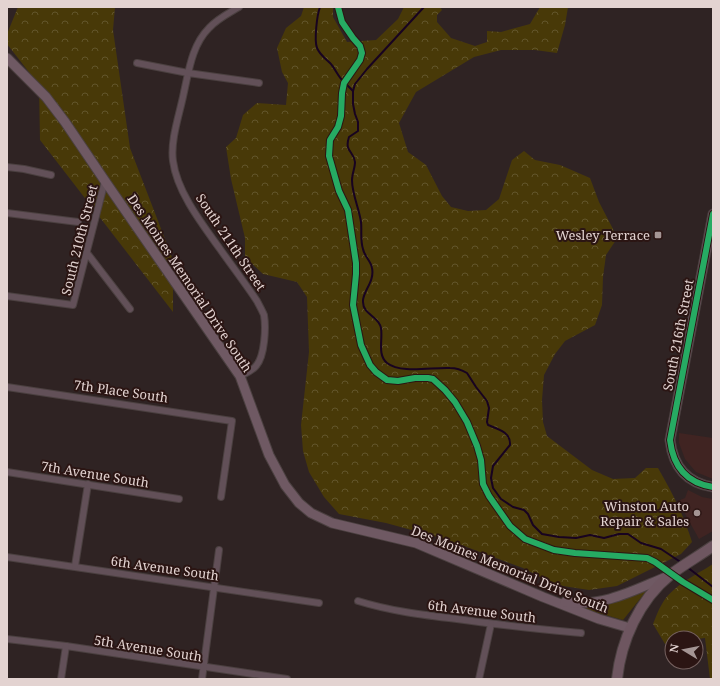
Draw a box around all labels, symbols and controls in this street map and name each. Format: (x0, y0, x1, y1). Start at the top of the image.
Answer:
street label: South 210th Street (57, 182, 102, 297)
street label: Des Moines Memorial Drive South (123, 190, 257, 376)
street label: South 211th Street (192, 190, 270, 294)
place label: Wesley Terrace (556, 226, 650, 244)
marker: Wesley Terrace (653, 230, 663, 240)
street label: South 216th Street (658, 277, 698, 392)
street label: 7th Place South (73, 375, 169, 407)
street label: 7th Avenue South (40, 457, 150, 491)
place label: Winston Auto Repair & Sales (600, 497, 689, 530)
marker: Winston Auto Repair & Sales (692, 508, 702, 518)
street label: Des Moines Memorial Drive South (409, 521, 611, 617)
street label: 6th Avenue South (110, 552, 220, 584)
street label: 6th Avenue South (427, 595, 537, 627)
north arrow (664, 630, 704, 670)
street label: 5th Avenue South (93, 631, 203, 665)
text: N (666, 642, 682, 654)

